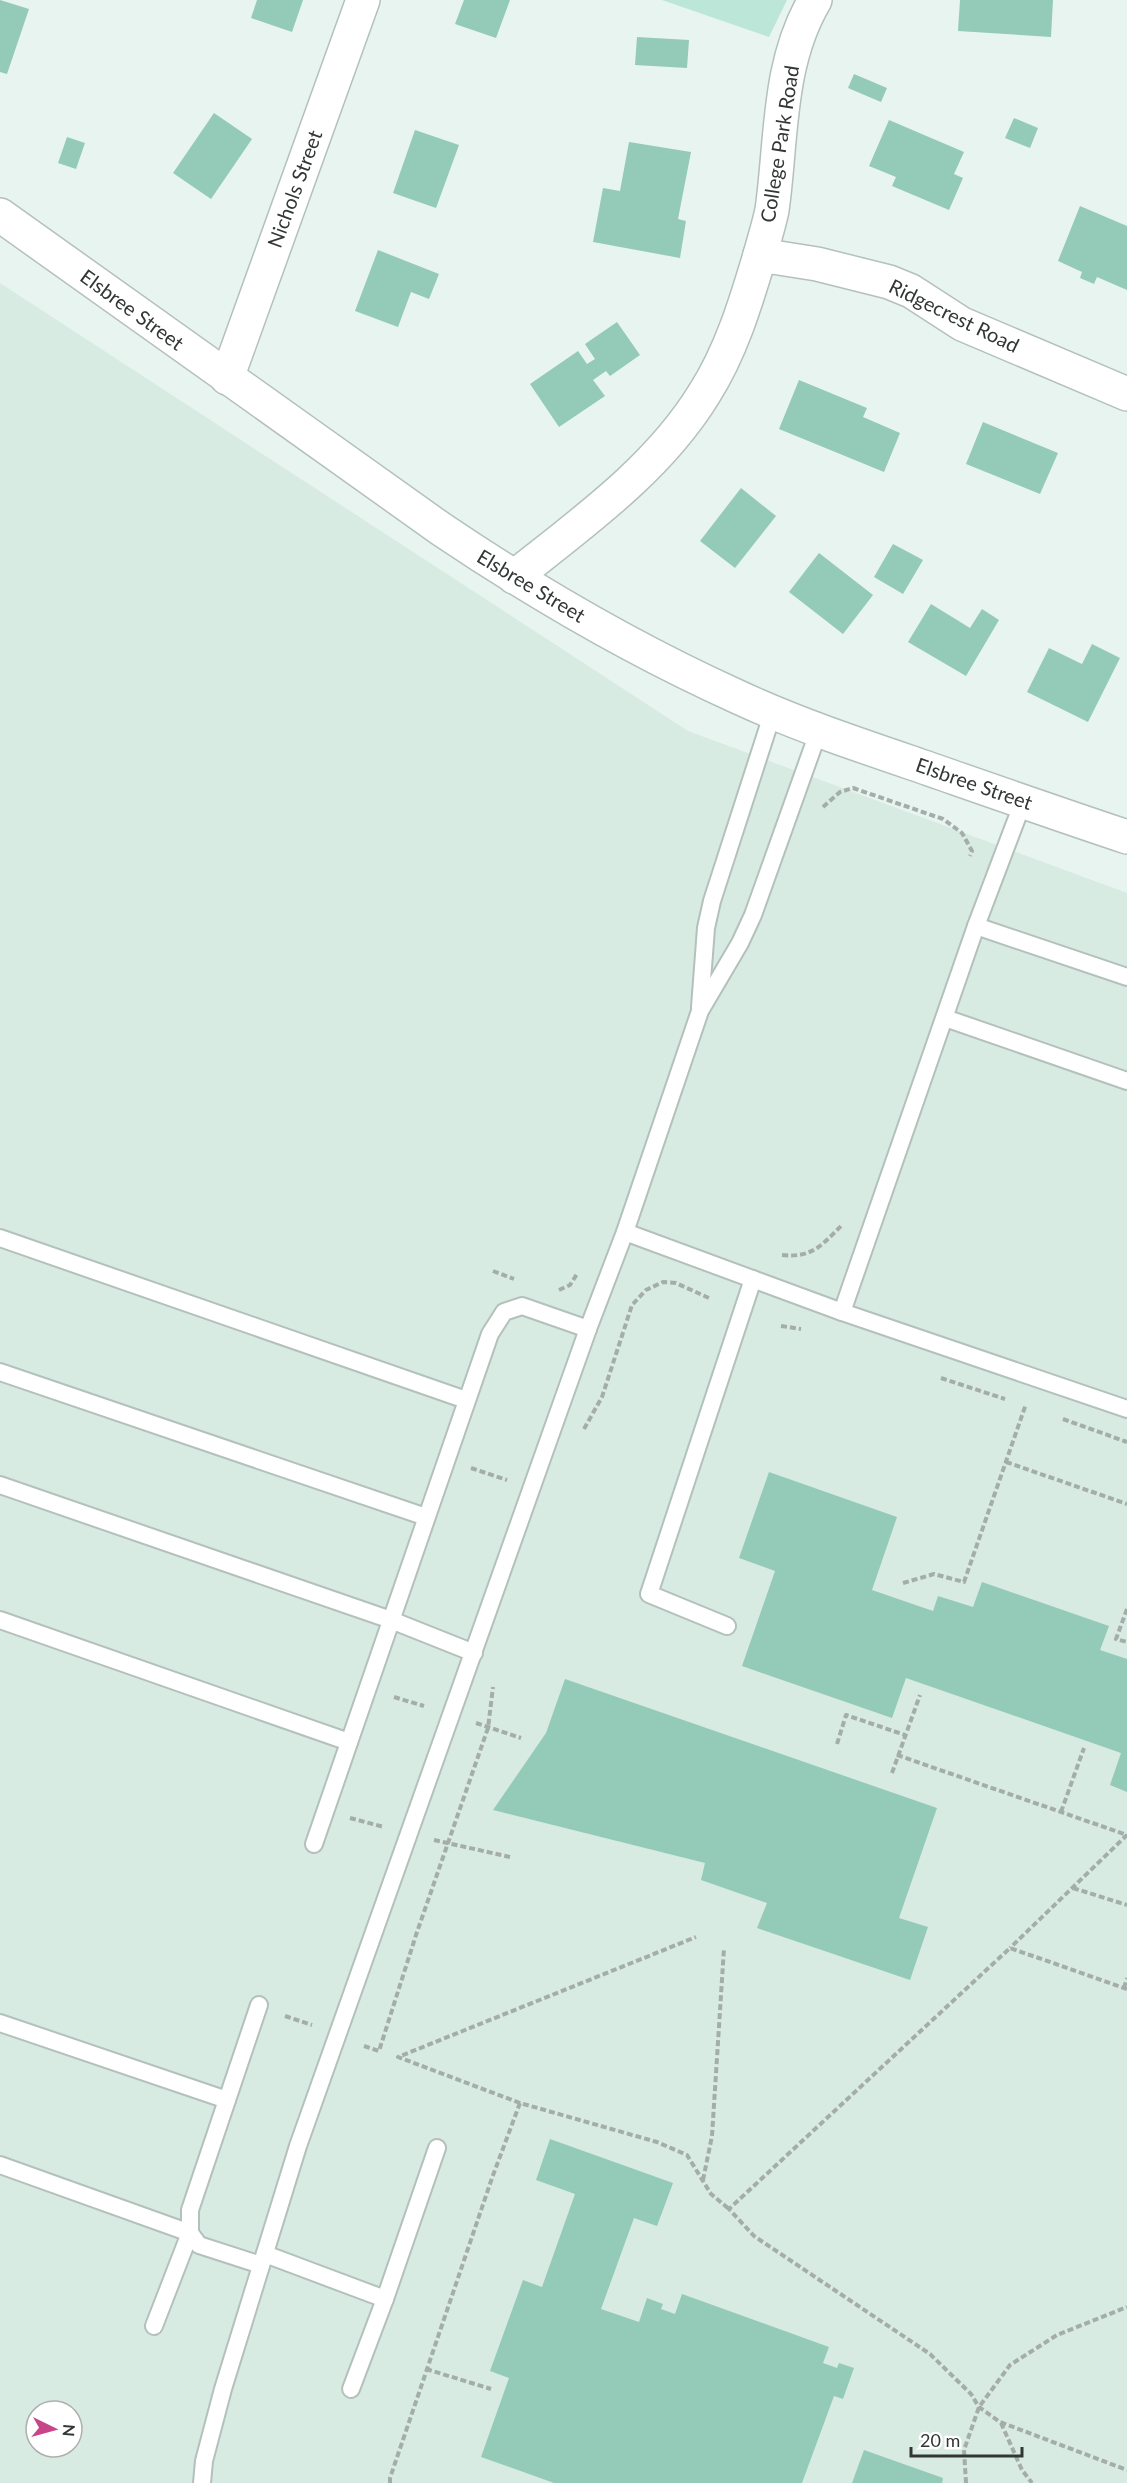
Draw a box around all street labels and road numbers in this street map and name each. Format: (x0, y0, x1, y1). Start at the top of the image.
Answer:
street label: College Park Road (755, 63, 803, 224)
street label: Nichols Street (262, 127, 326, 251)
street label: Elsbree Street (76, 264, 189, 355)
street label: Ridgecrest Road (886, 273, 1023, 357)
street label: Elsbree Street (473, 543, 590, 627)
street label: Elsbree Street (913, 752, 1036, 814)

